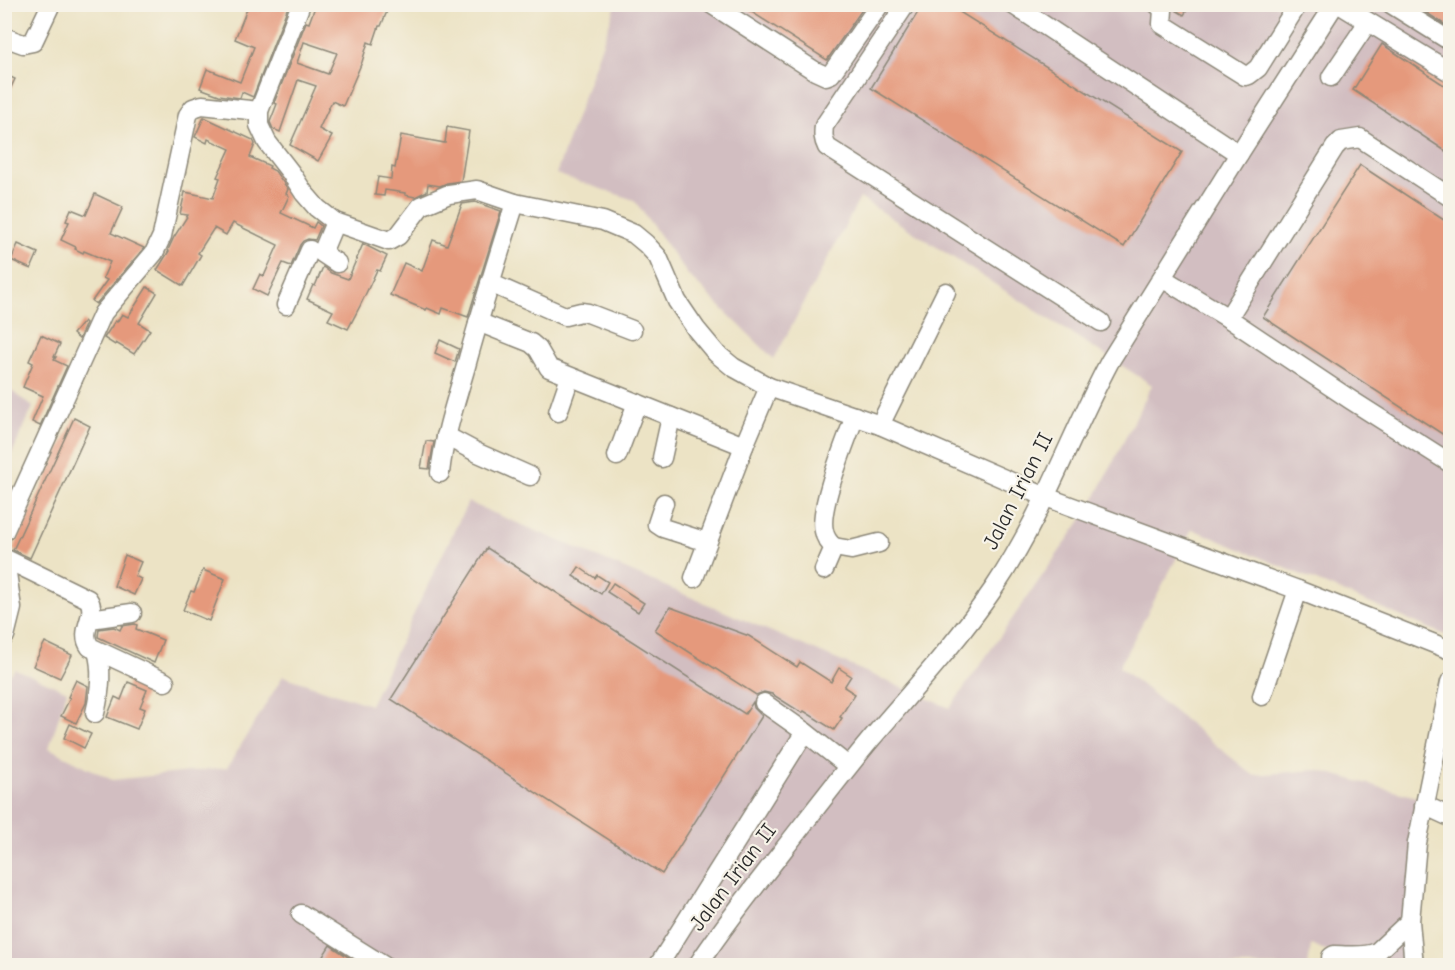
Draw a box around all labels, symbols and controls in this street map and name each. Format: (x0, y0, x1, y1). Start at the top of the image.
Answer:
street label: Jalan Irian II (977, 428, 1059, 554)
street label: Jalan Irian II (684, 818, 782, 936)

